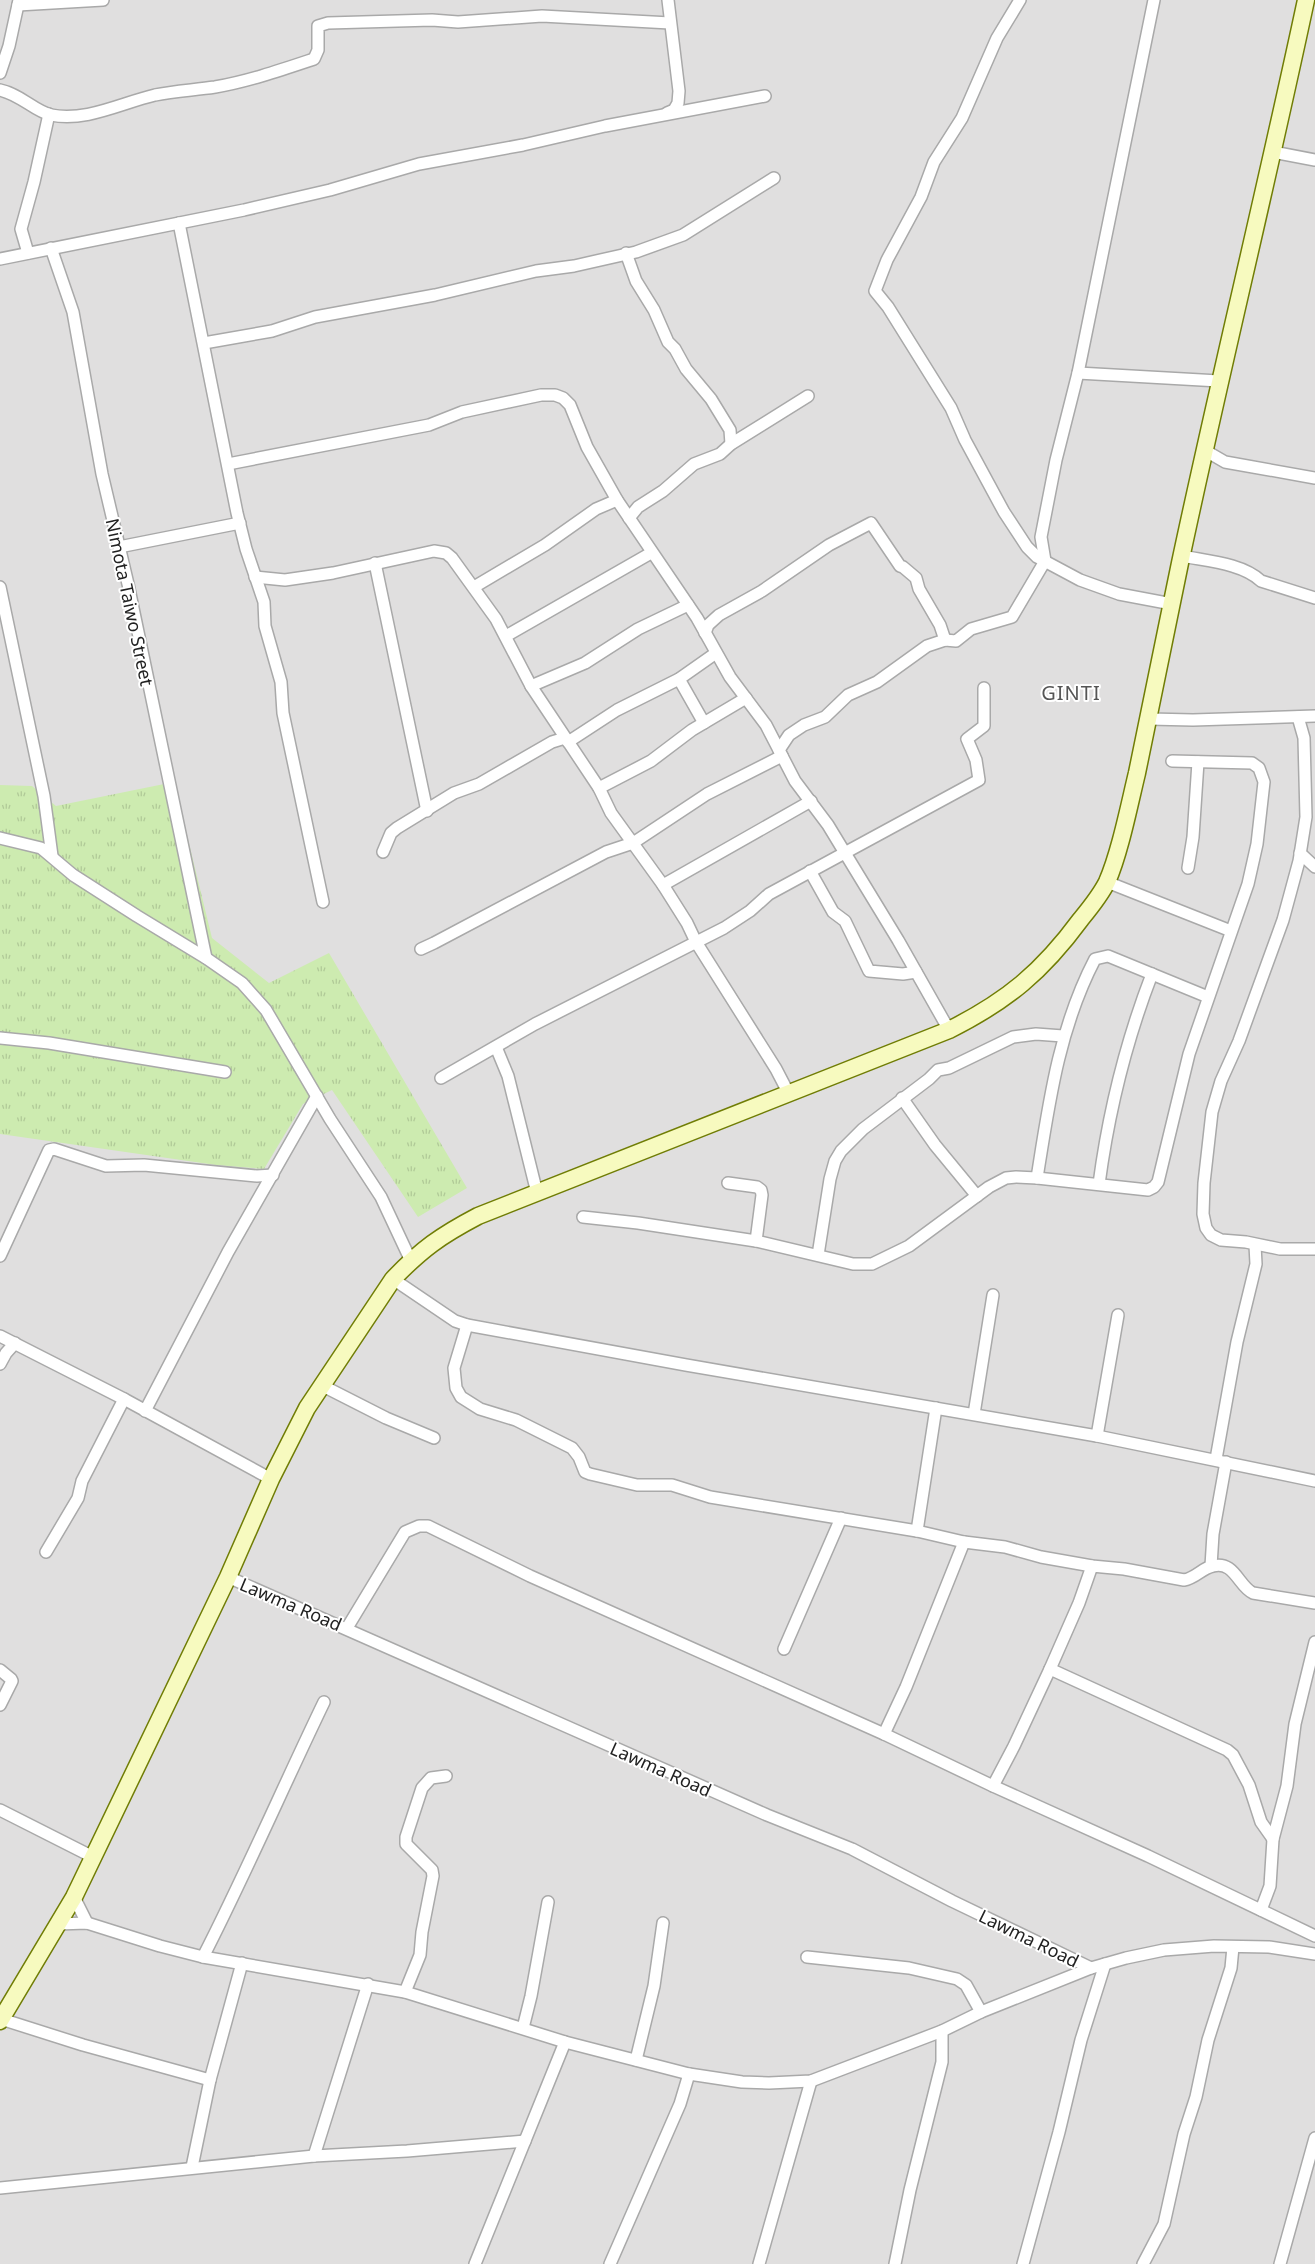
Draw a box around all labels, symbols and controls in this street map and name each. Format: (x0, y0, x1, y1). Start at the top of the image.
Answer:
street label: Nimota Taiwo Street (101, 516, 160, 688)
district label: GINTI (1041, 679, 1101, 706)
street label: Lawma Road (236, 1572, 346, 1636)
street label: Lawma Road (607, 1736, 715, 1802)
street label: Lawma Road (975, 1903, 1083, 1973)

